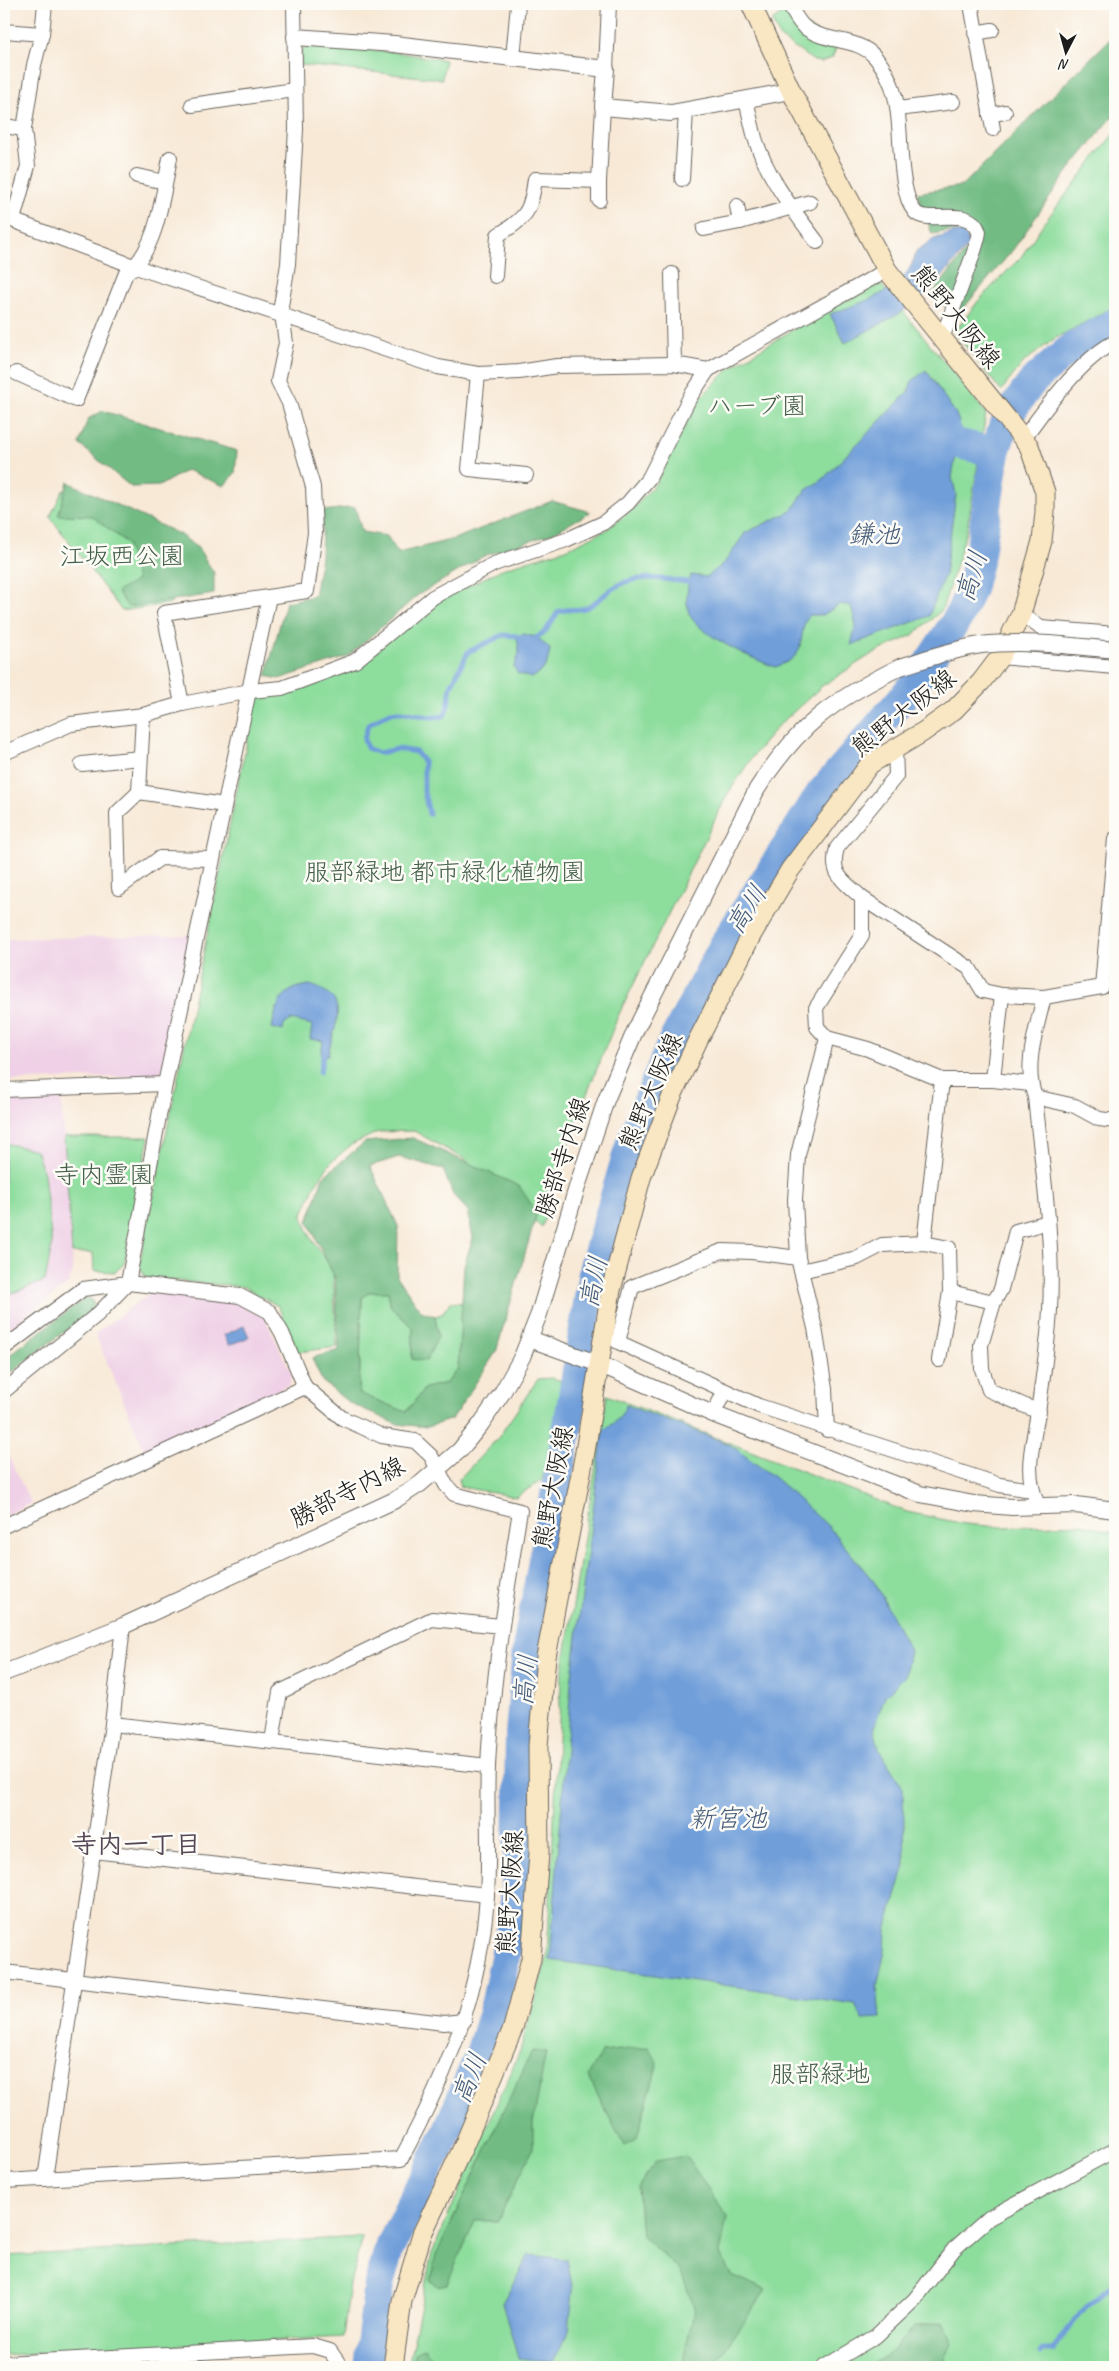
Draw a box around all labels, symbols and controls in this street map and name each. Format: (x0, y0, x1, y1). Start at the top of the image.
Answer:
north arrow (1042, 28, 1092, 78)
text: N (1057, 55, 1070, 73)
street label: 熊野大阪線 (904, 258, 1008, 375)
park label: ハーブ園 (707, 390, 807, 422)
water label: 鎌池 (848, 518, 901, 551)
park label: 江坂西公園 (59, 540, 185, 572)
water label: 高川 (948, 546, 995, 606)
street label: 熊野大阪線 (845, 662, 963, 764)
park label: 服部緑地 都市緑化植物園 (304, 856, 586, 888)
water label: 高川 (718, 878, 774, 940)
street label: 熊野大阪線 (612, 1028, 690, 1155)
street label: 勝部寺内線 (528, 1093, 597, 1222)
park label: 寺内霊園 (54, 1159, 154, 1191)
water label: 高川 (572, 1253, 615, 1311)
street label: 熊野大阪線 (525, 1423, 581, 1552)
street label: 勝部寺内線 (284, 1449, 410, 1535)
water label: 高川 (506, 1652, 545, 1708)
water label: 新宮池 (689, 1802, 768, 1835)
district label: 寺内一丁目 (71, 1828, 201, 1861)
street label: 熊野大阪線 (490, 1829, 530, 1956)
water label: 高川 (444, 2048, 495, 2108)
park label: 服部緑地 (770, 2058, 870, 2090)

